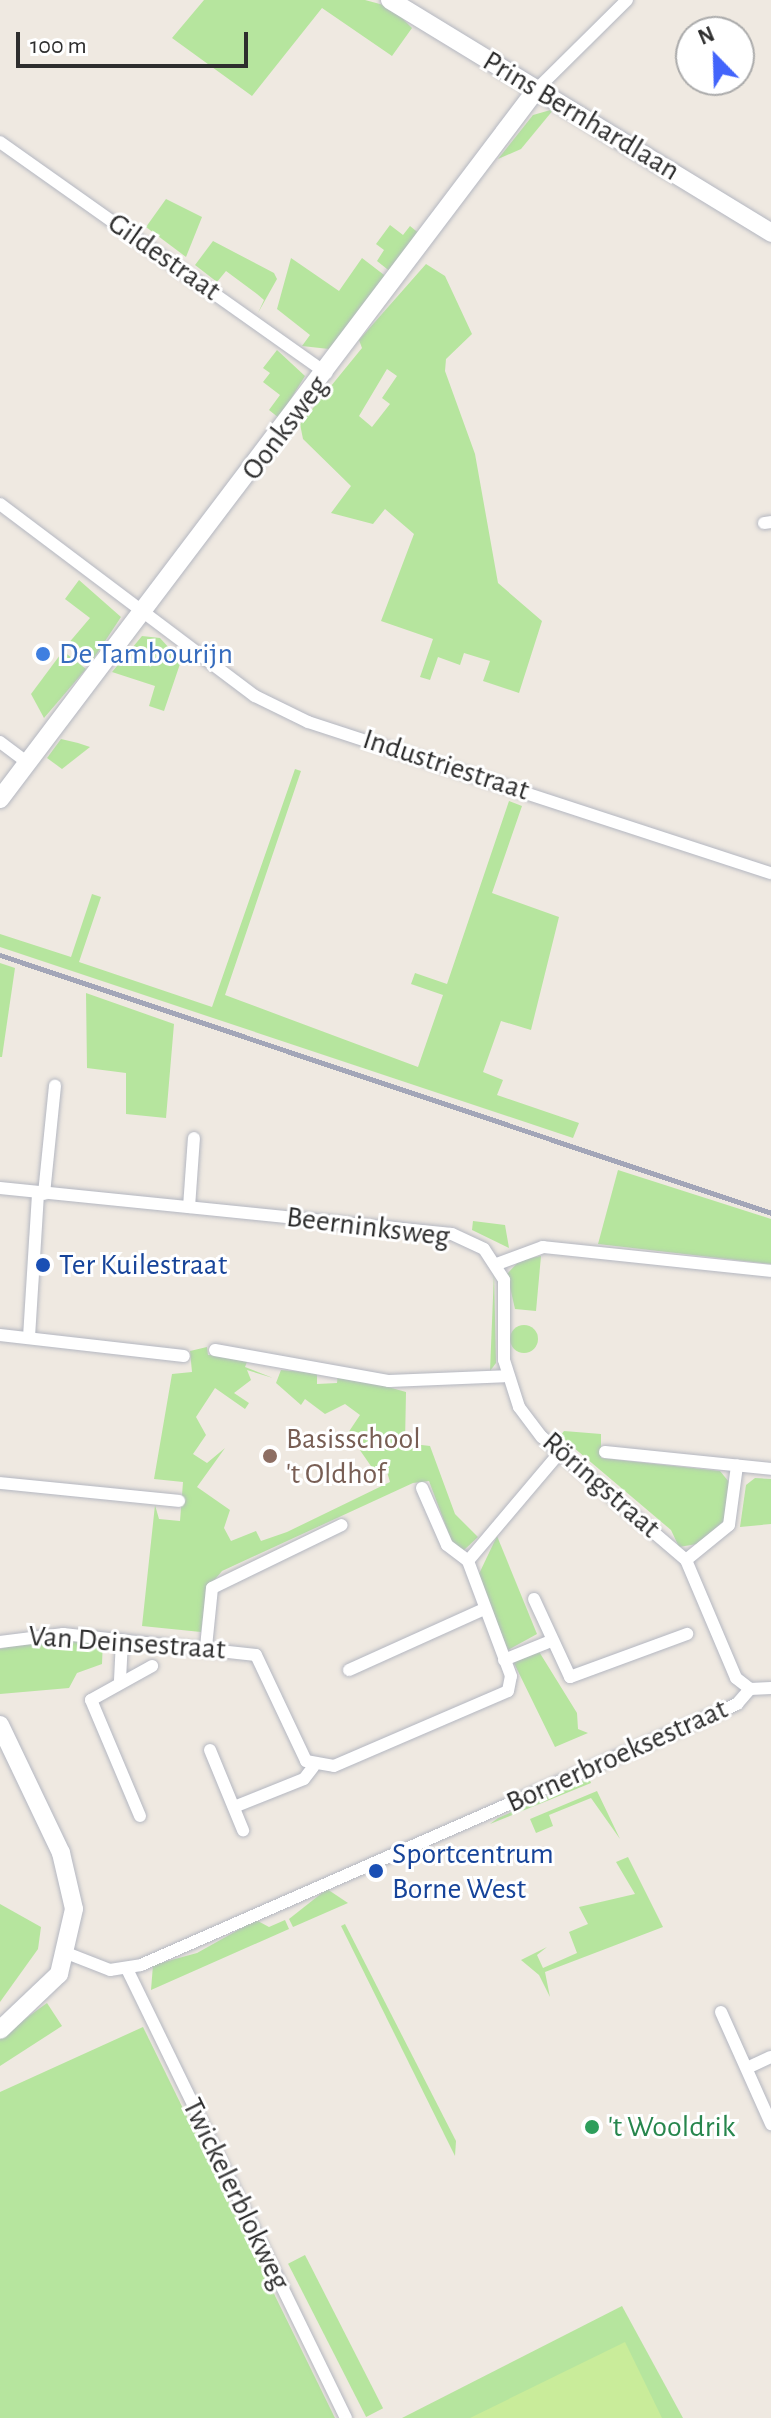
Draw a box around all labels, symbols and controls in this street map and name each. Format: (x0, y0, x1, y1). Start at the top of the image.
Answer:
scale bar (20, 16, 252, 66)
north arrow (675, 16, 755, 96)
text: N (695, 23, 718, 49)
text: 100 m (30, 34, 87, 58)
street label: Prins Bernhardlaan (476, 43, 686, 189)
street label: Gildestraat (101, 205, 227, 309)
street label: Oonksweg (234, 369, 336, 487)
place label: De Tambourijn (59, 636, 233, 672)
marker: De Tambourijn (34, 645, 52, 663)
street label: Industriestraat (358, 721, 534, 809)
street label: Beerninksweg (284, 1199, 452, 1255)
place label: Ter Kuilestraat (59, 1247, 227, 1283)
marker: Ter Kuilestraat (34, 1256, 52, 1274)
place label: Basisschool 't Oldhof (286, 1421, 421, 1492)
street label: Röringstraat (535, 1424, 667, 1546)
marker: Basisschool 't Oldhof (261, 1447, 279, 1465)
street label: Van Deinsestraat (27, 1618, 227, 1668)
street label: Bornerbroeksestraat (501, 1691, 733, 1821)
place label: Sportcentrum Borne West (392, 1836, 554, 1906)
marker: Sportcentrum Borne West (367, 1862, 385, 1880)
street label: Twickelerblokweg (174, 2092, 298, 2296)
place label: 't Wooldrik (608, 2109, 735, 2145)
marker: 't Wooldrik (583, 2118, 601, 2136)

